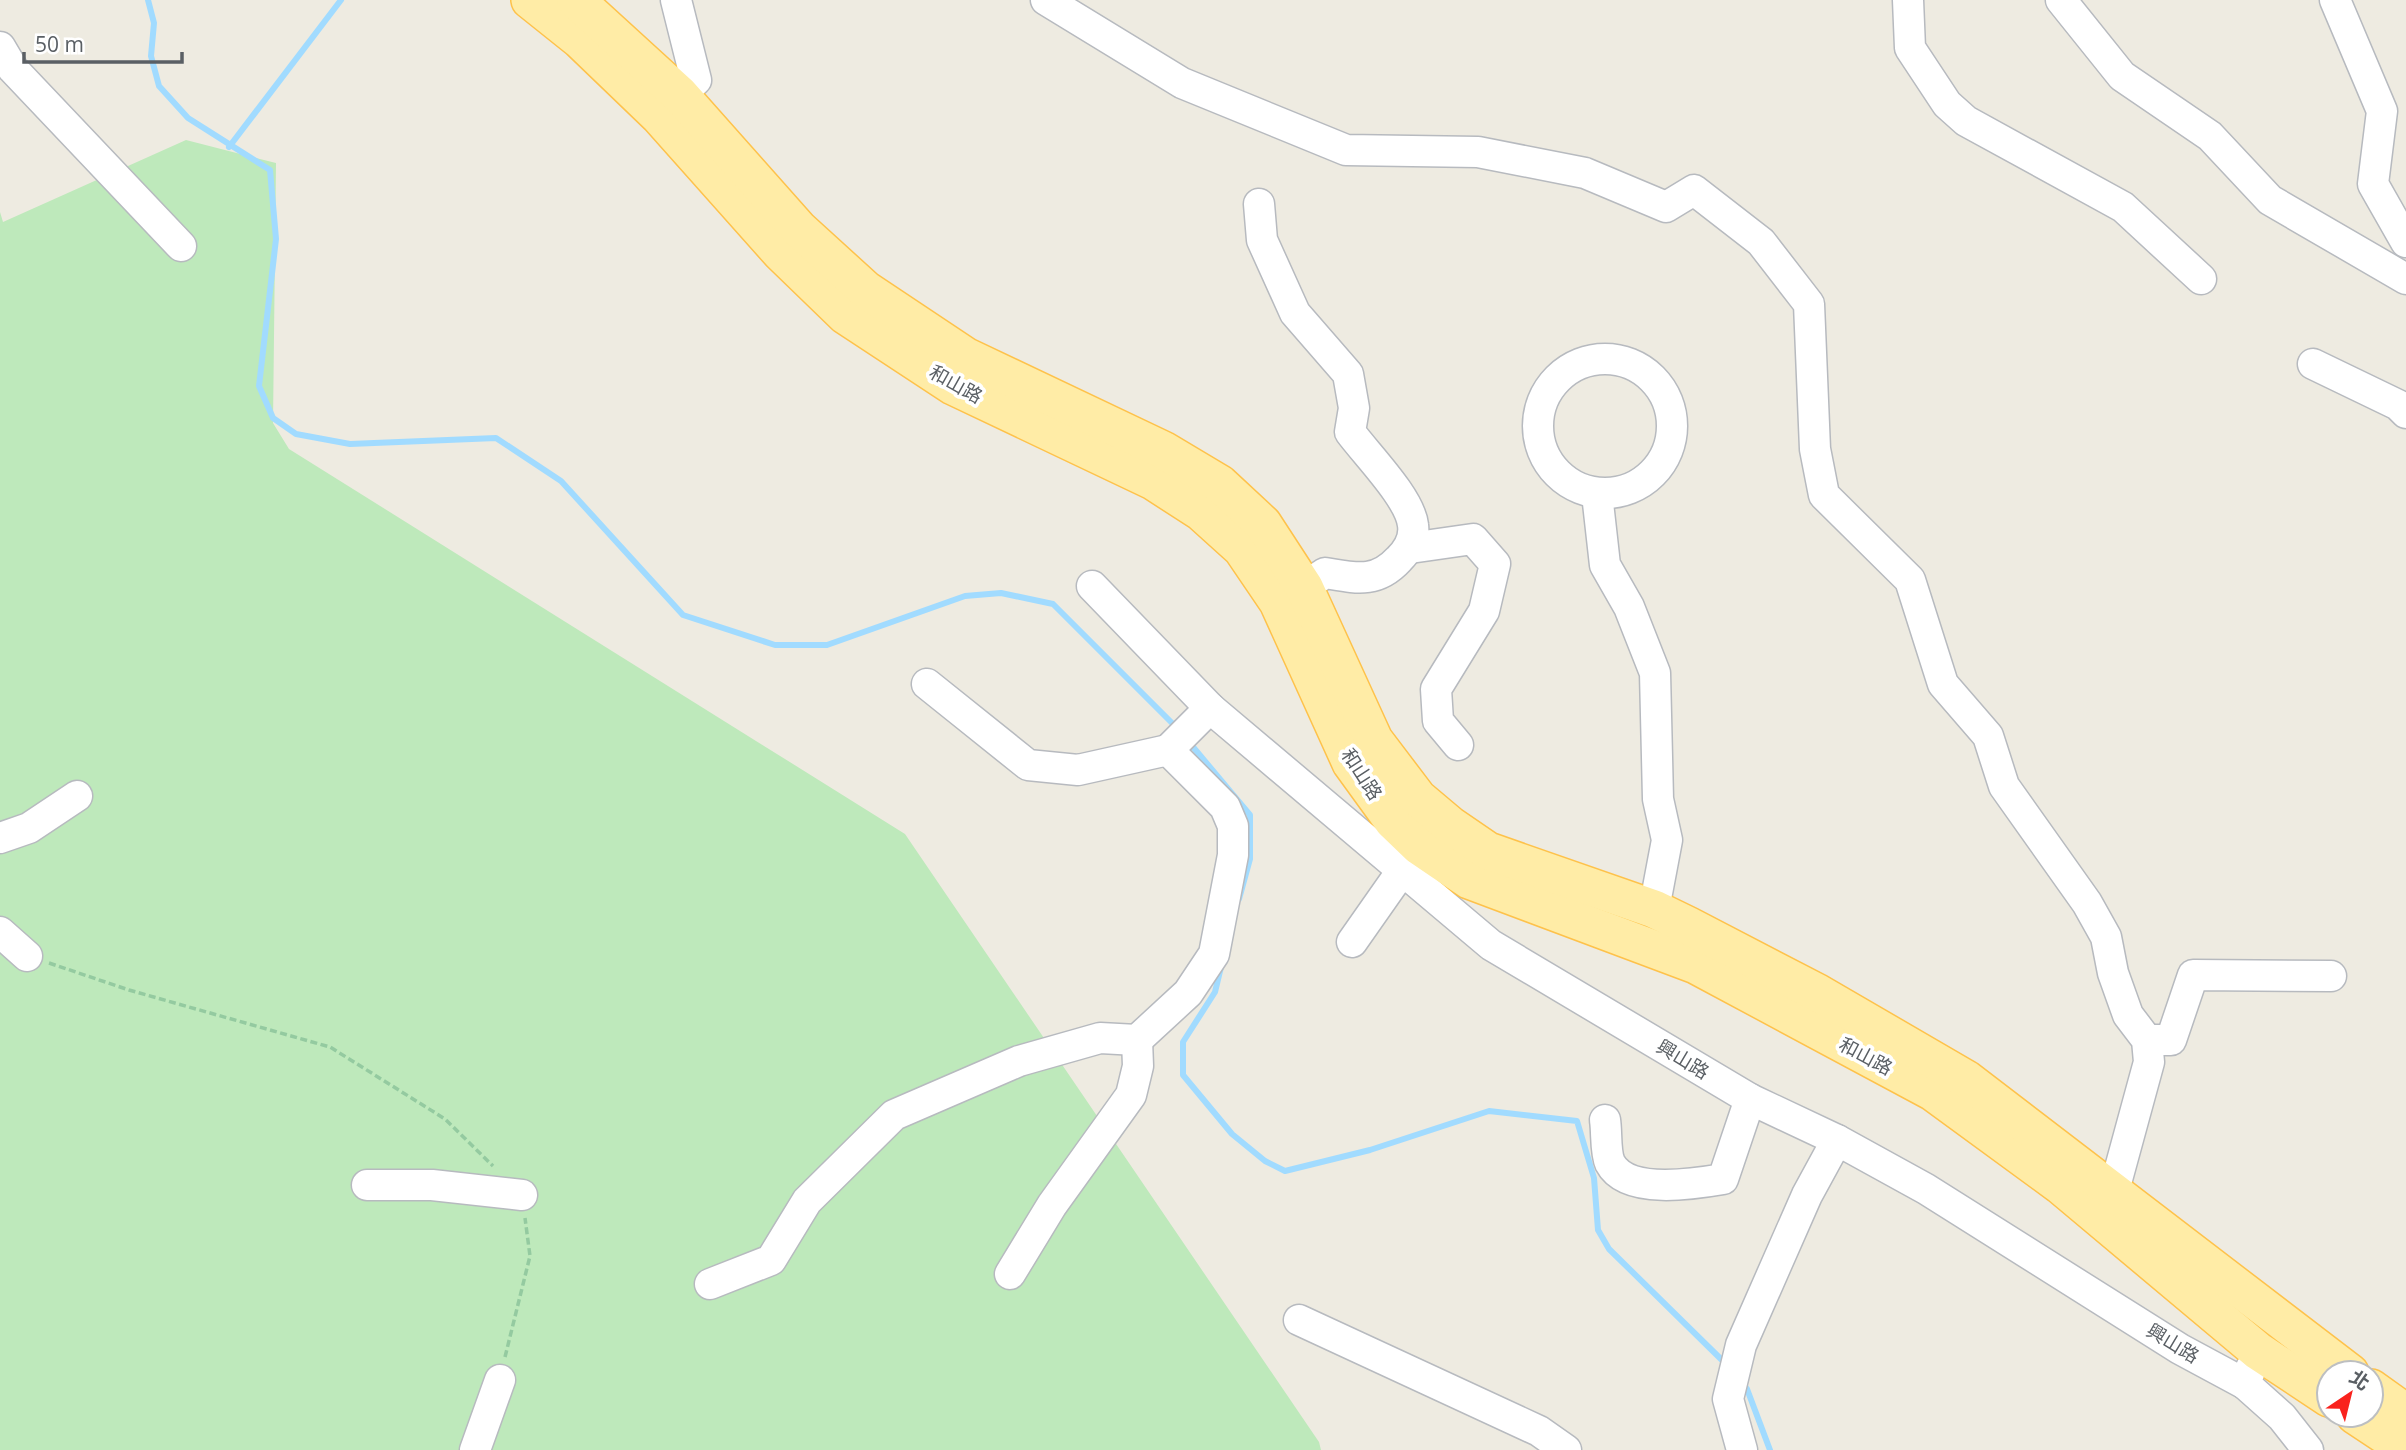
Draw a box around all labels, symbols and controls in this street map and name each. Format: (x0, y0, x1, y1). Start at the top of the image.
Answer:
scale bar (24, 21, 182, 65)
text: 50 m (35, 30, 84, 58)
street label: 和山路 (925, 359, 987, 409)
street label: 和山路 (1336, 743, 1388, 805)
street label: 和山路 (1835, 1031, 1897, 1081)
street label: 興山路 (1652, 1033, 1714, 1085)
street label: 興山路 (2142, 1317, 2204, 1369)
north arrow (2315, 1359, 2385, 1429)
text: 北 (2345, 1364, 2375, 1396)

